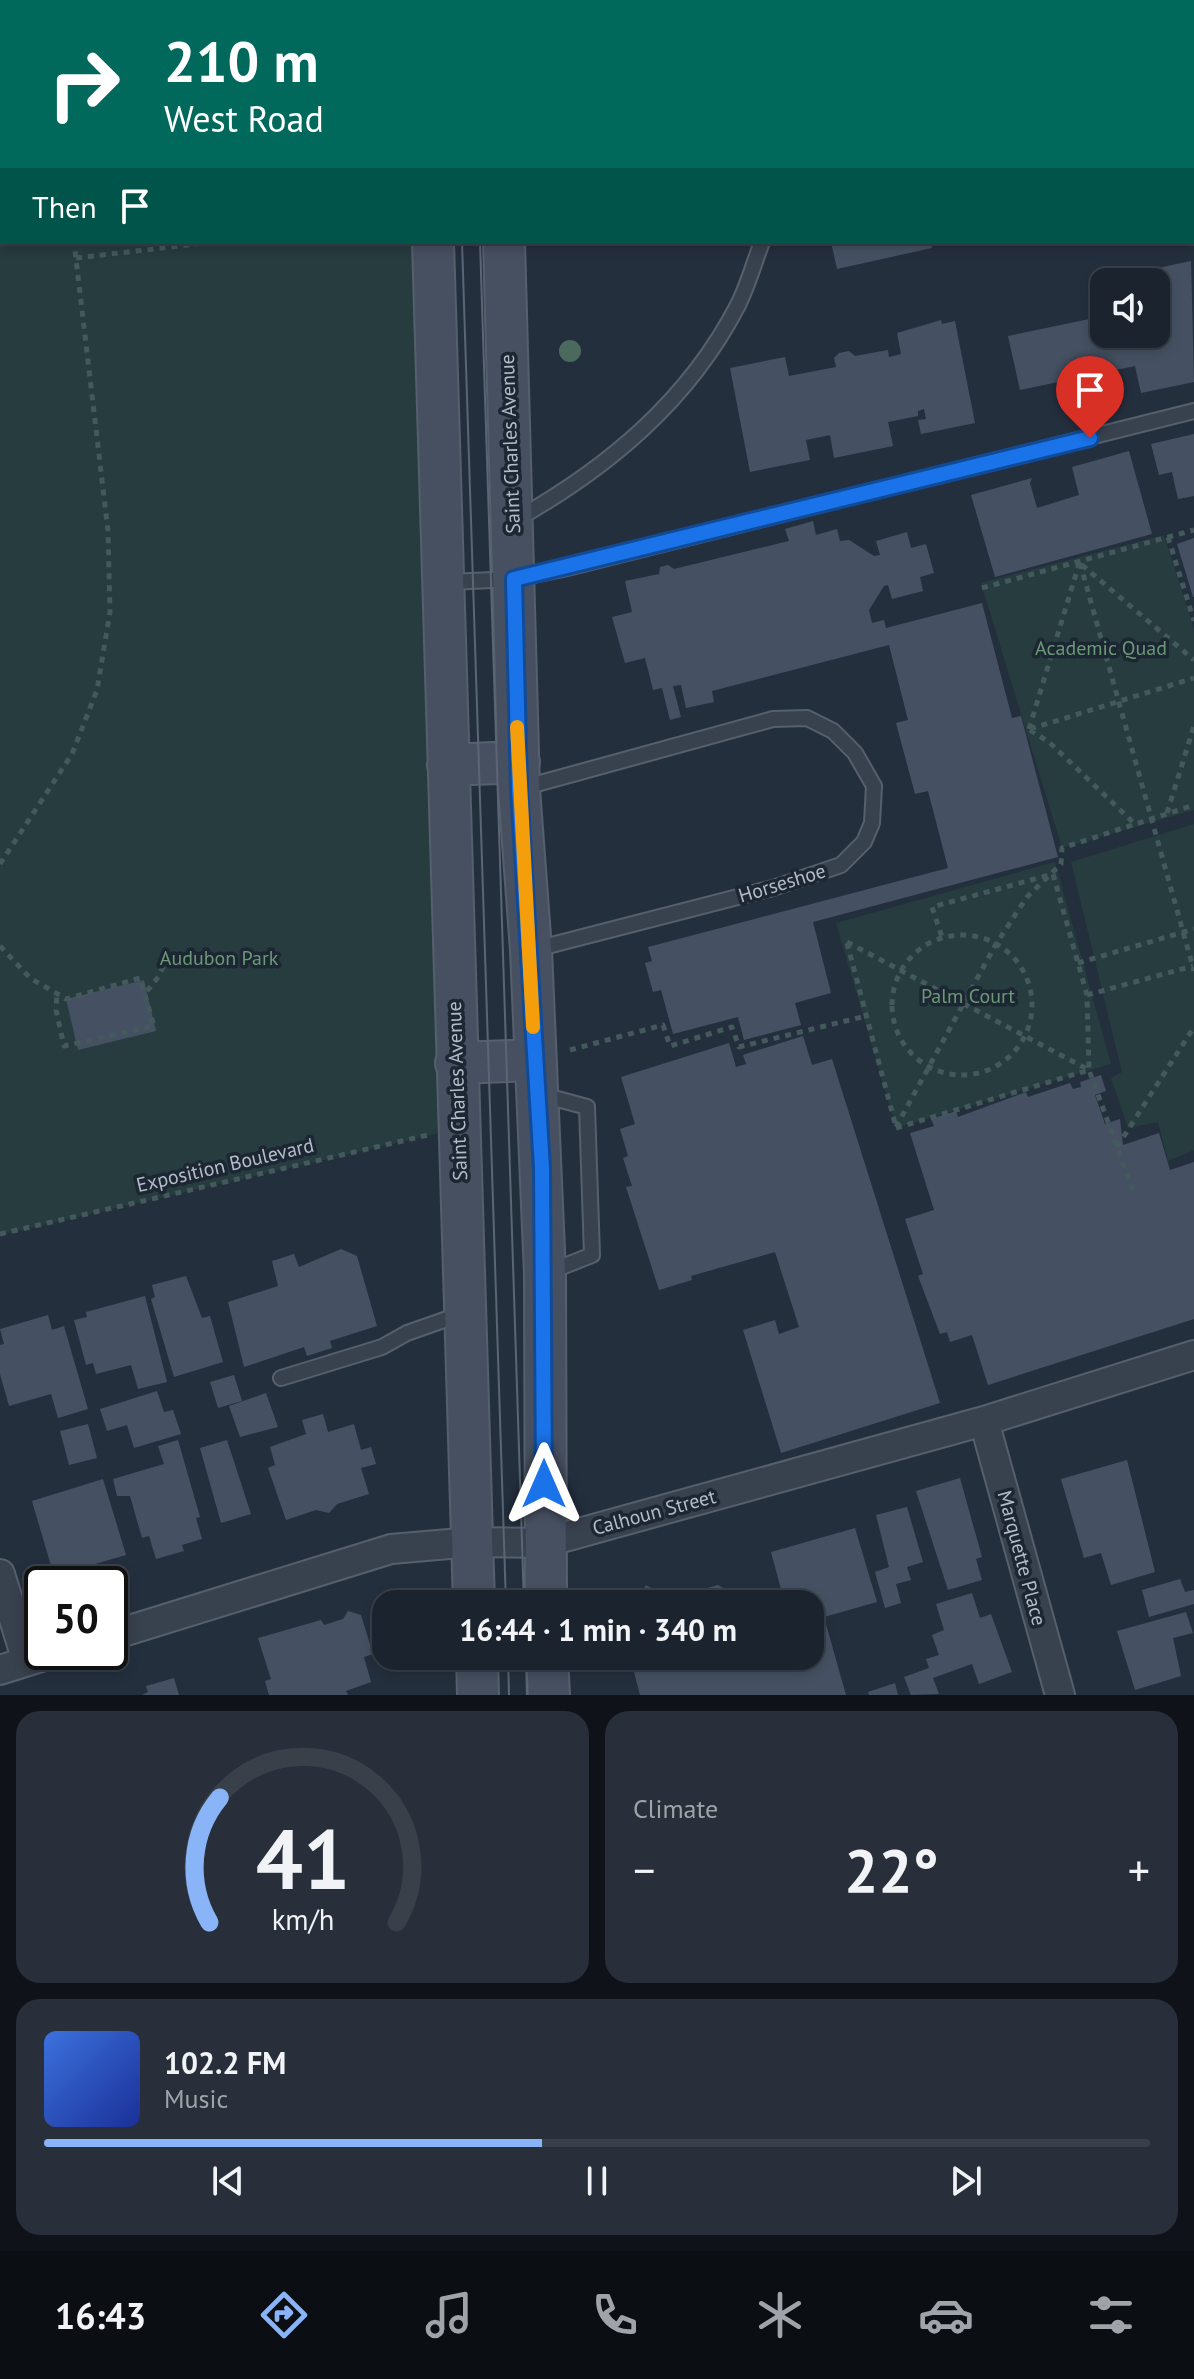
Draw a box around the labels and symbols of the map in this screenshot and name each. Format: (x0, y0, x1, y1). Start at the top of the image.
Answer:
street label: Saint Charles Avenue (494, 354, 526, 534)
pin (1056, 356, 1124, 438)
park label: Academic Quad (1035, 635, 1167, 661)
street label: Horseshoe (735, 857, 829, 909)
park label: Audubon Park (160, 945, 279, 971)
park label: Palm Court (921, 983, 1015, 1009)
street label: Saint Charles Avenue (441, 1001, 473, 1181)
street label: Exposition Boulevard (134, 1132, 316, 1198)
position arrow (502, 1442, 586, 1526)
street label: Calhoun Street (589, 1483, 719, 1541)
street label: Marquette Place (991, 1488, 1053, 1628)
speed limit sign: 50 (24, 1566, 128, 1670)

